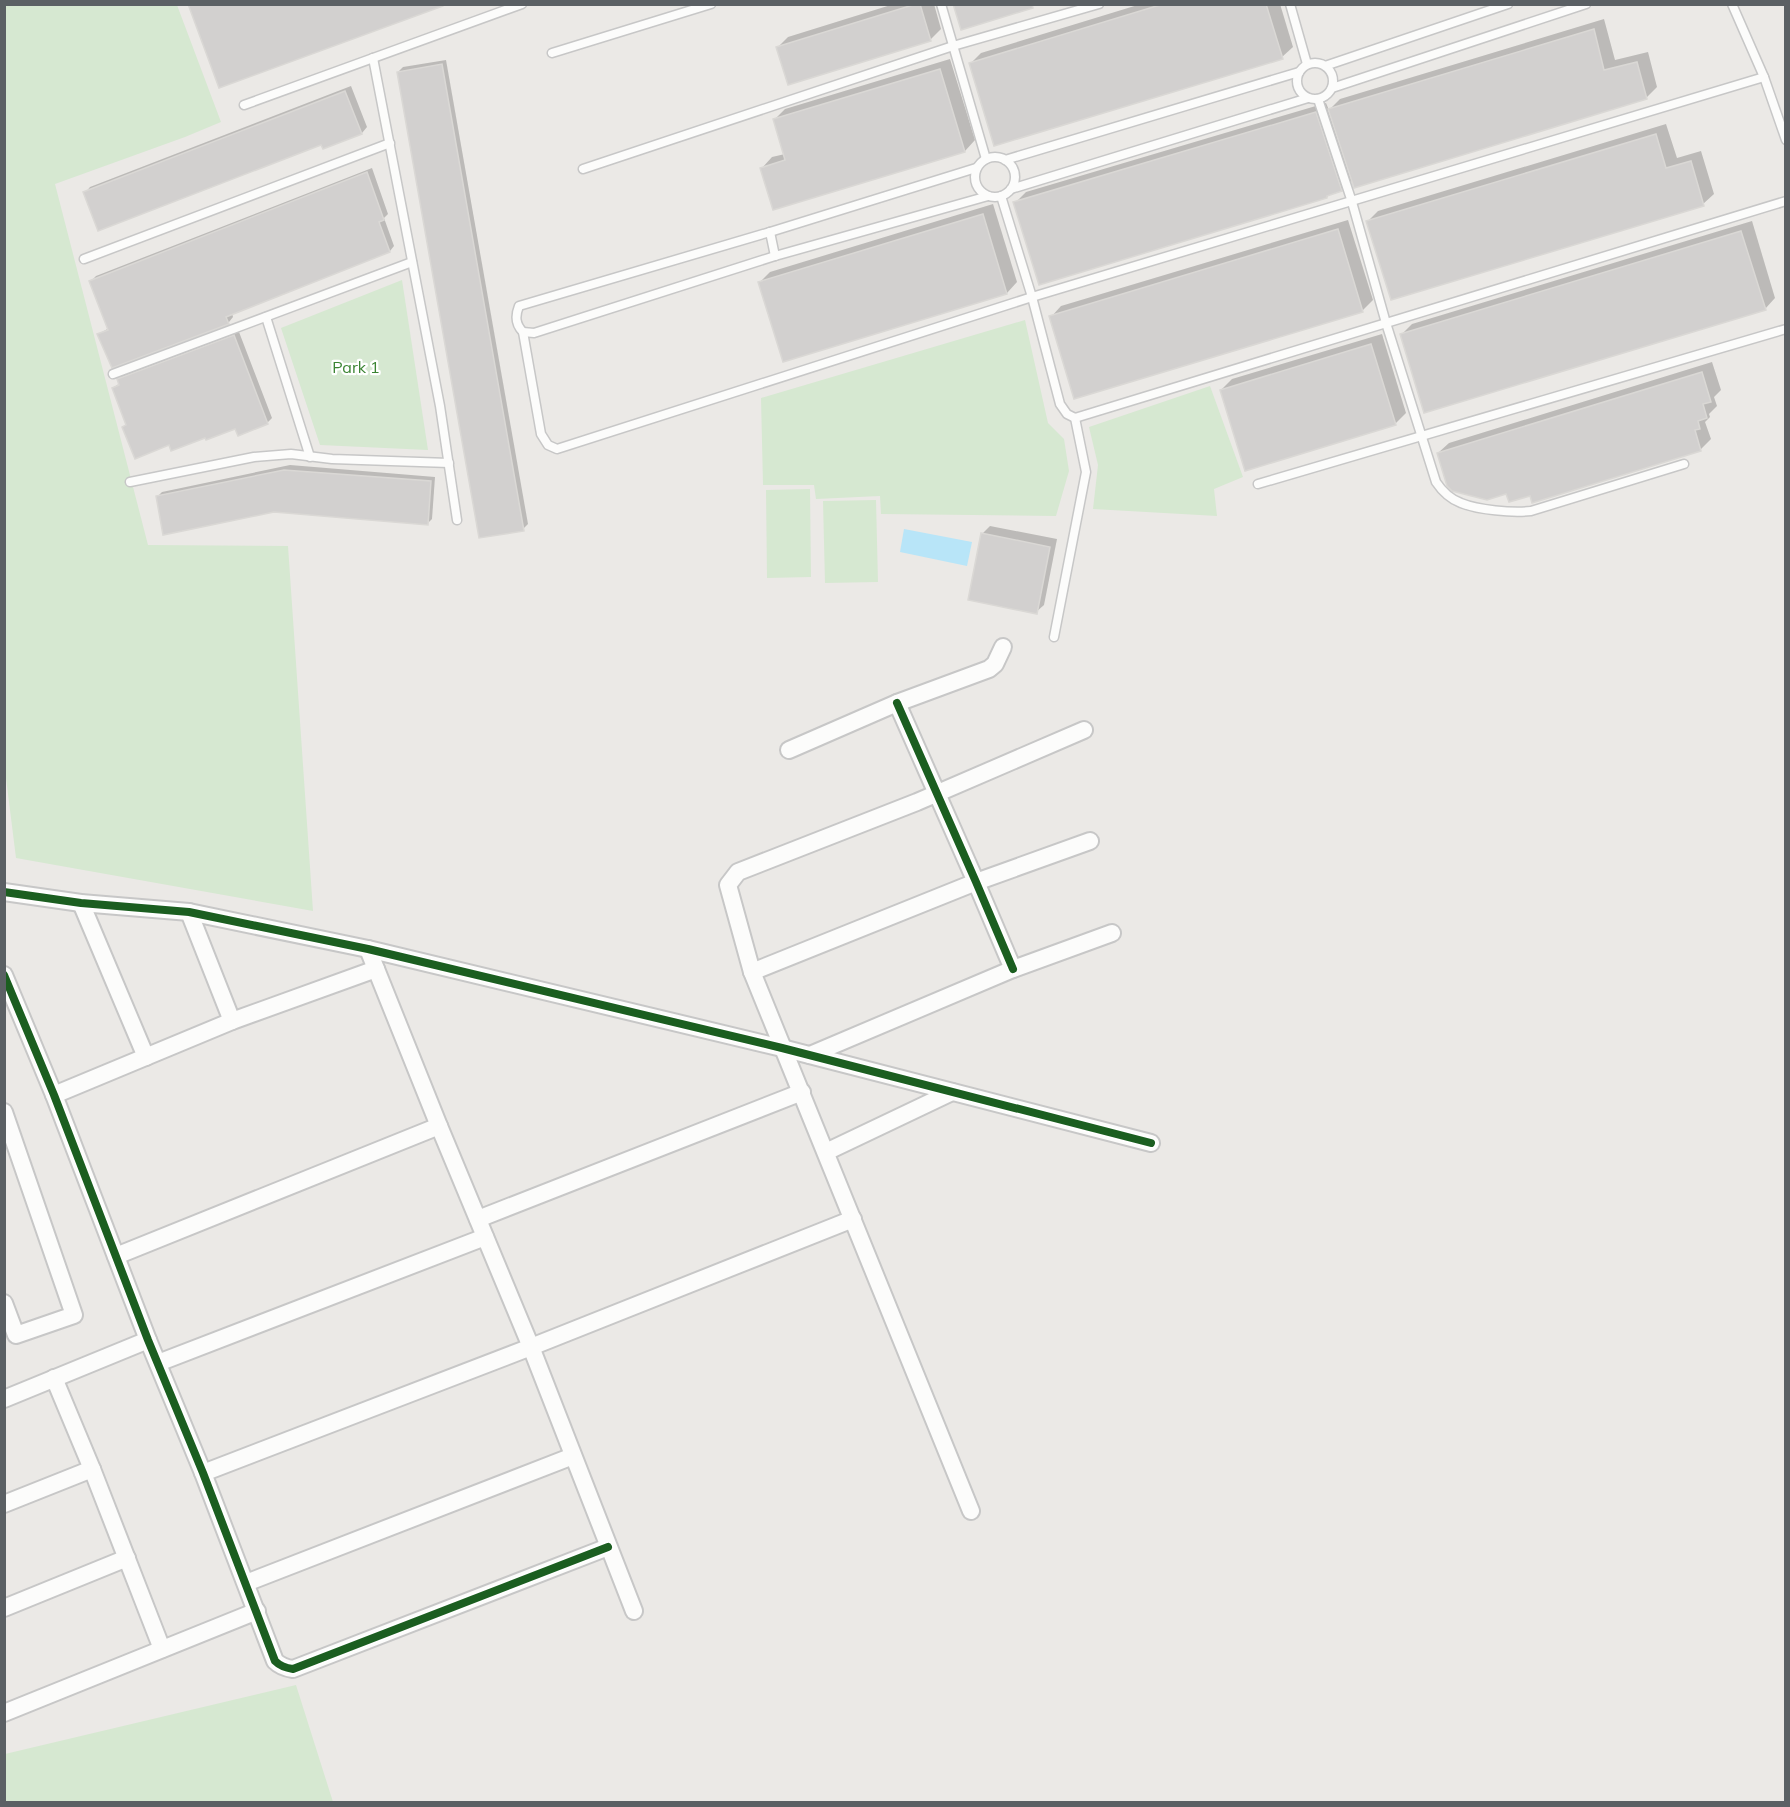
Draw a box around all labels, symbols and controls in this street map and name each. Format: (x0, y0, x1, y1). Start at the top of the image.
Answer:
park label: Park 1 (332, 357, 380, 377)

